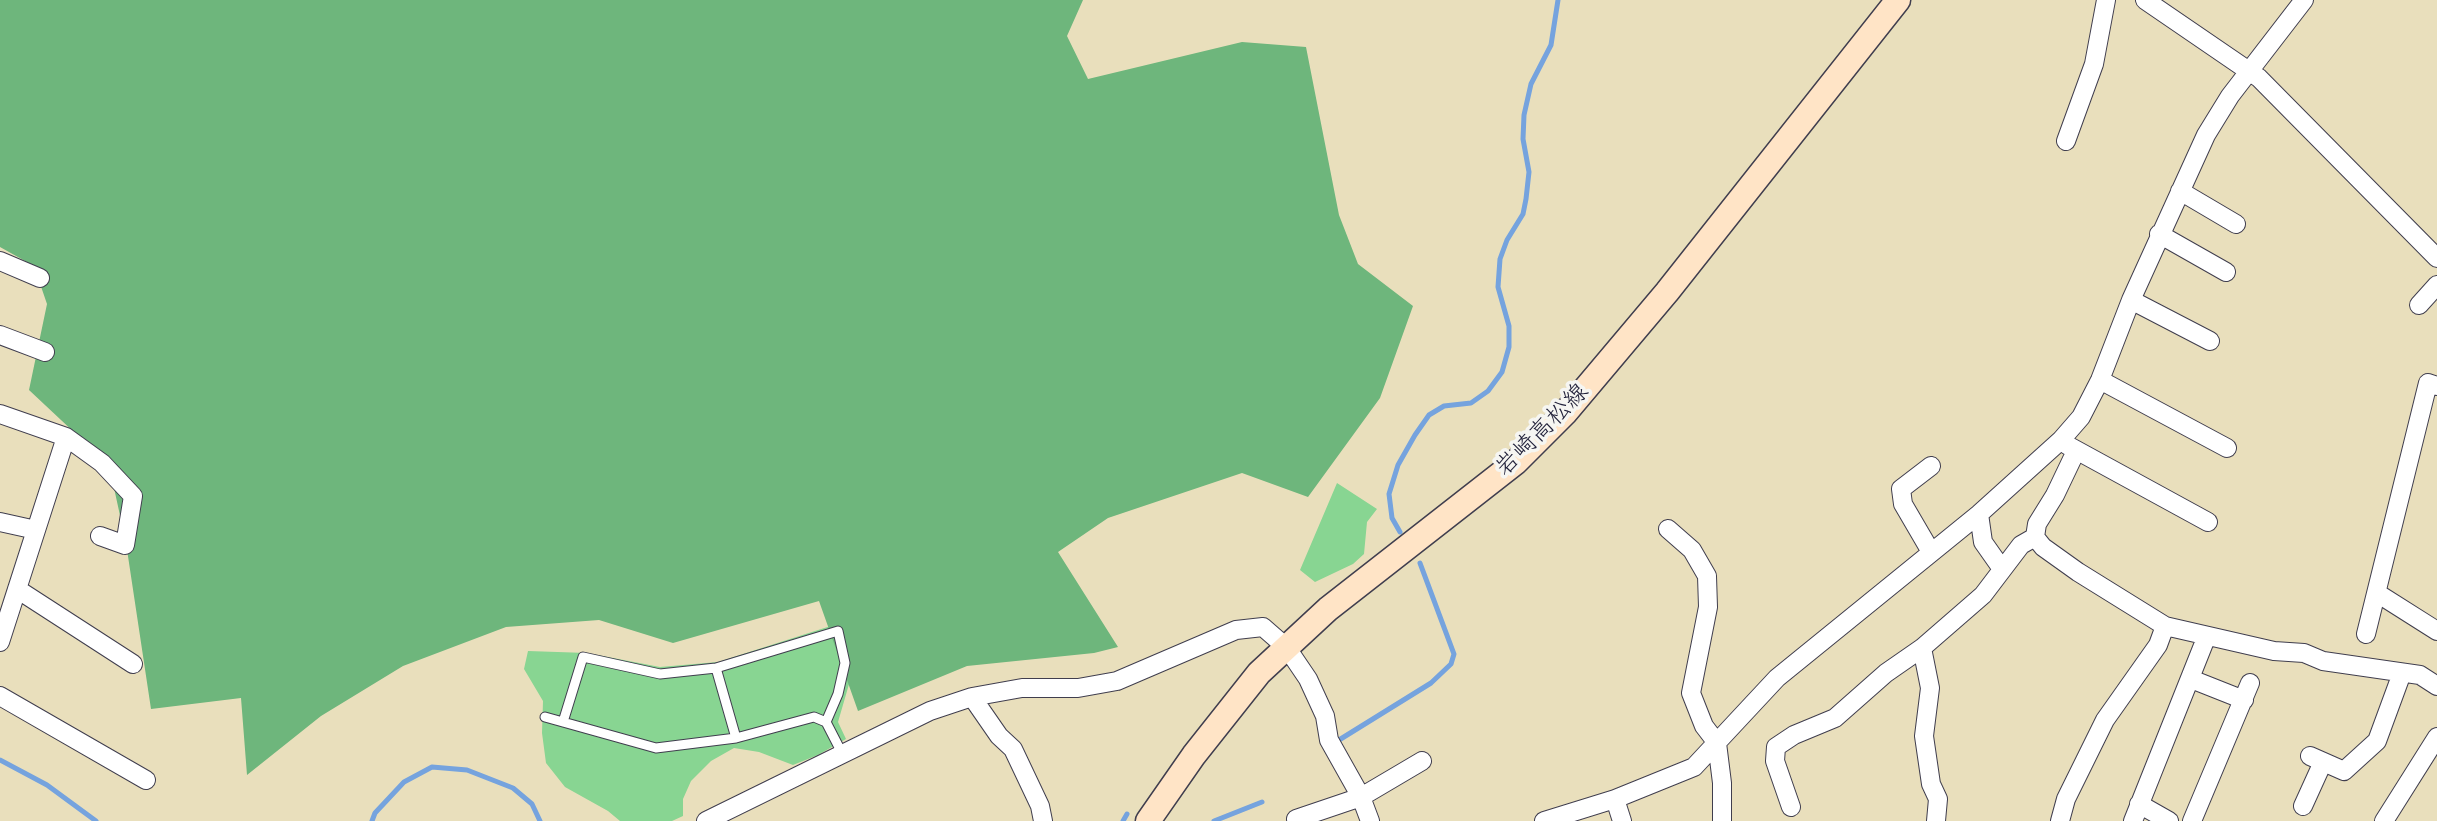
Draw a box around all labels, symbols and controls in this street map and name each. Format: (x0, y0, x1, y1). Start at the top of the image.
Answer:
street label: 岩崎高松線 (1489, 377, 1595, 483)

